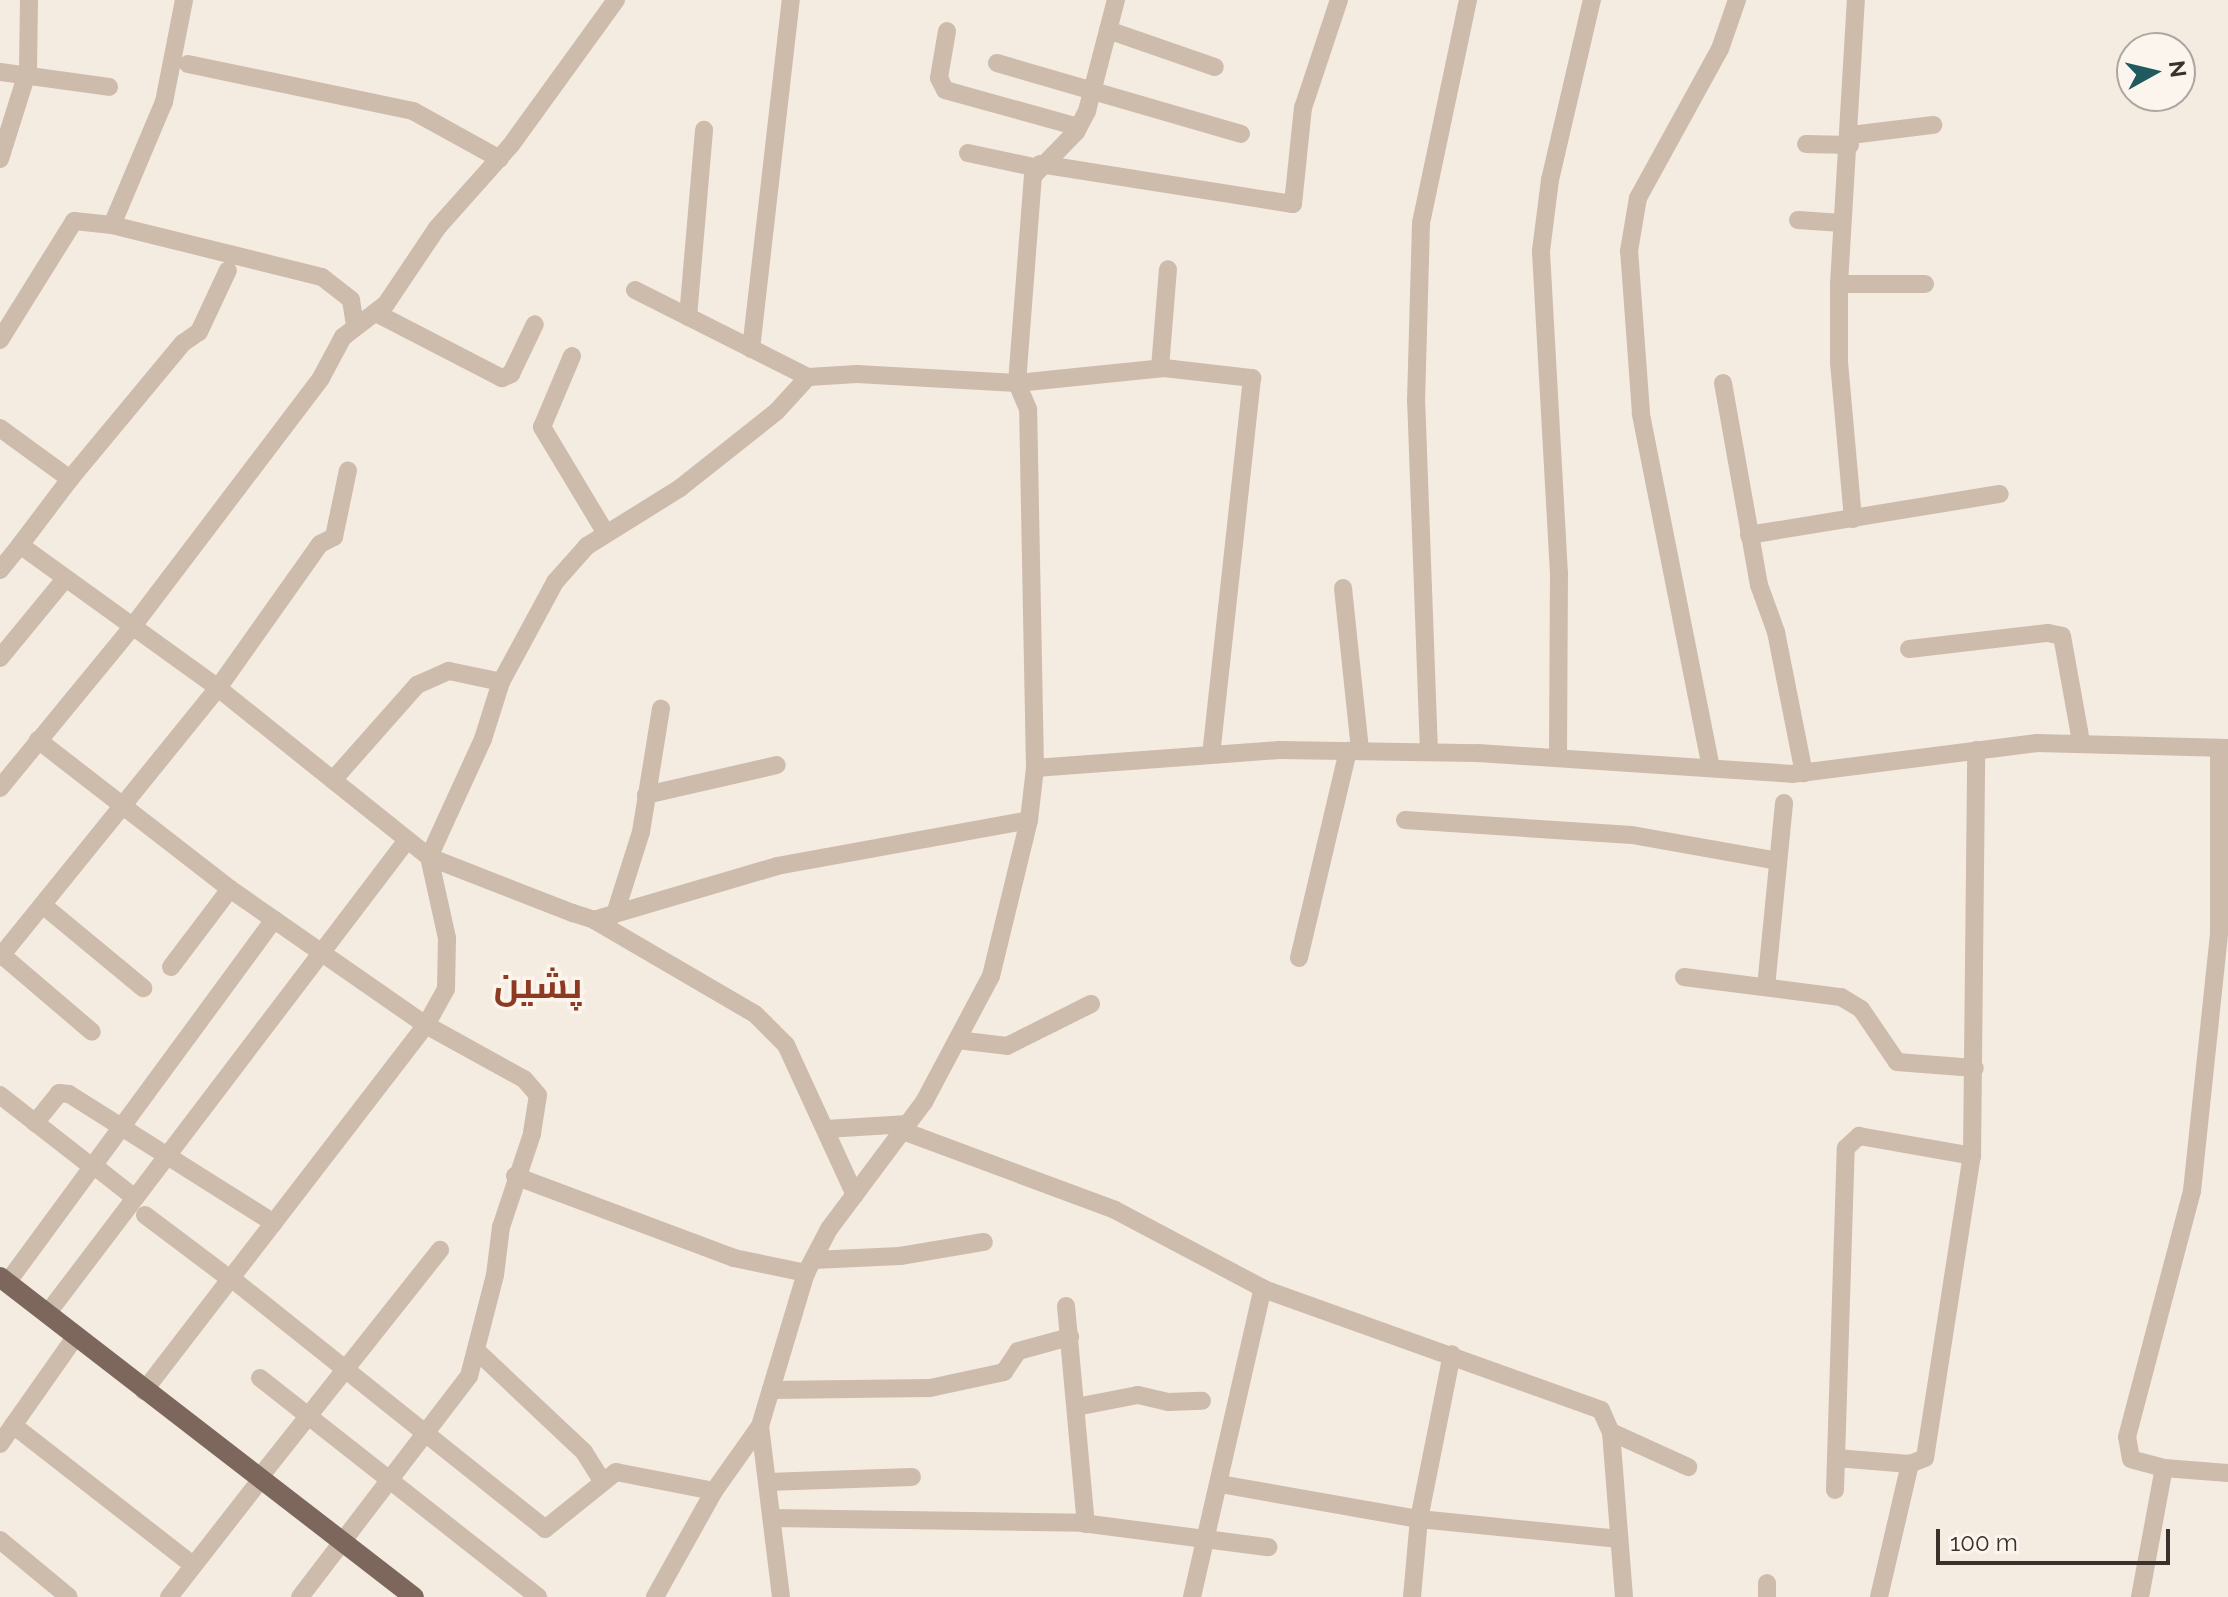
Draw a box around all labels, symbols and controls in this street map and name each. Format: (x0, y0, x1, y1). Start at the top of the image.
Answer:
north arrow (2116, 32, 2196, 112)
text: N (2164, 59, 2192, 79)
district label: پشین (494, 964, 582, 1008)
scale bar (1940, 1513, 2174, 1563)
text: 100 m (1950, 1528, 2018, 1557)

